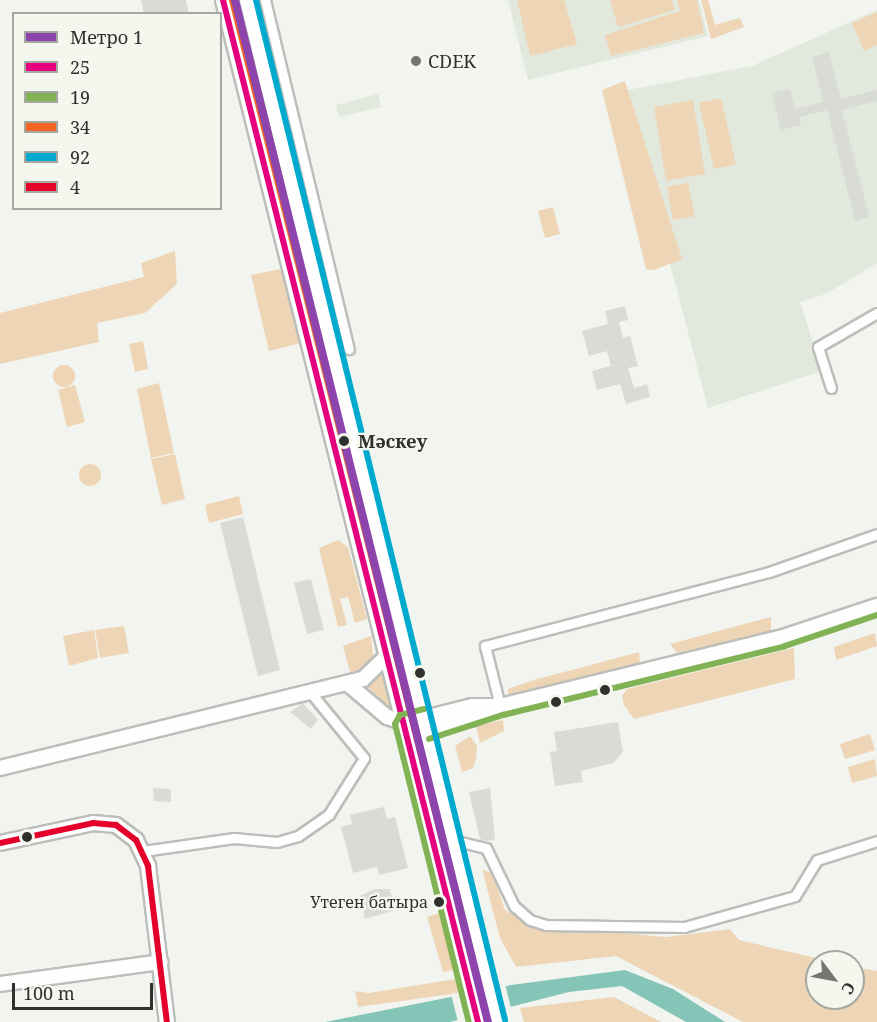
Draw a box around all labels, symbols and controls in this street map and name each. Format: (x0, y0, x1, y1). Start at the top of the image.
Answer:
legend (12, 12, 222, 210)
text: Метро 1 (70, 25, 143, 49)
place label: CDEK (428, 50, 476, 72)
marker: CDEK (409, 54, 423, 68)
text: 25 (70, 55, 90, 79)
text: 19 (70, 85, 90, 109)
text: 34 (70, 115, 90, 139)
text: 92 (70, 145, 90, 169)
text: 4 (70, 175, 80, 199)
place label: Мәскеу (358, 430, 427, 452)
marker: Мәскеу (335, 432, 353, 450)
unlabelled marker (414, 667, 426, 679)
unlabelled marker (599, 684, 611, 696)
unlabelled marker (550, 696, 562, 708)
unlabelled marker (21, 831, 33, 843)
place label: Утеген батыра (310, 892, 428, 912)
marker: Утеген батыра (433, 896, 445, 908)
north arrow (805, 950, 865, 1010)
scale bar (15, 971, 156, 1009)
text: С (836, 978, 861, 999)
text: 100 m (23, 981, 75, 1005)

